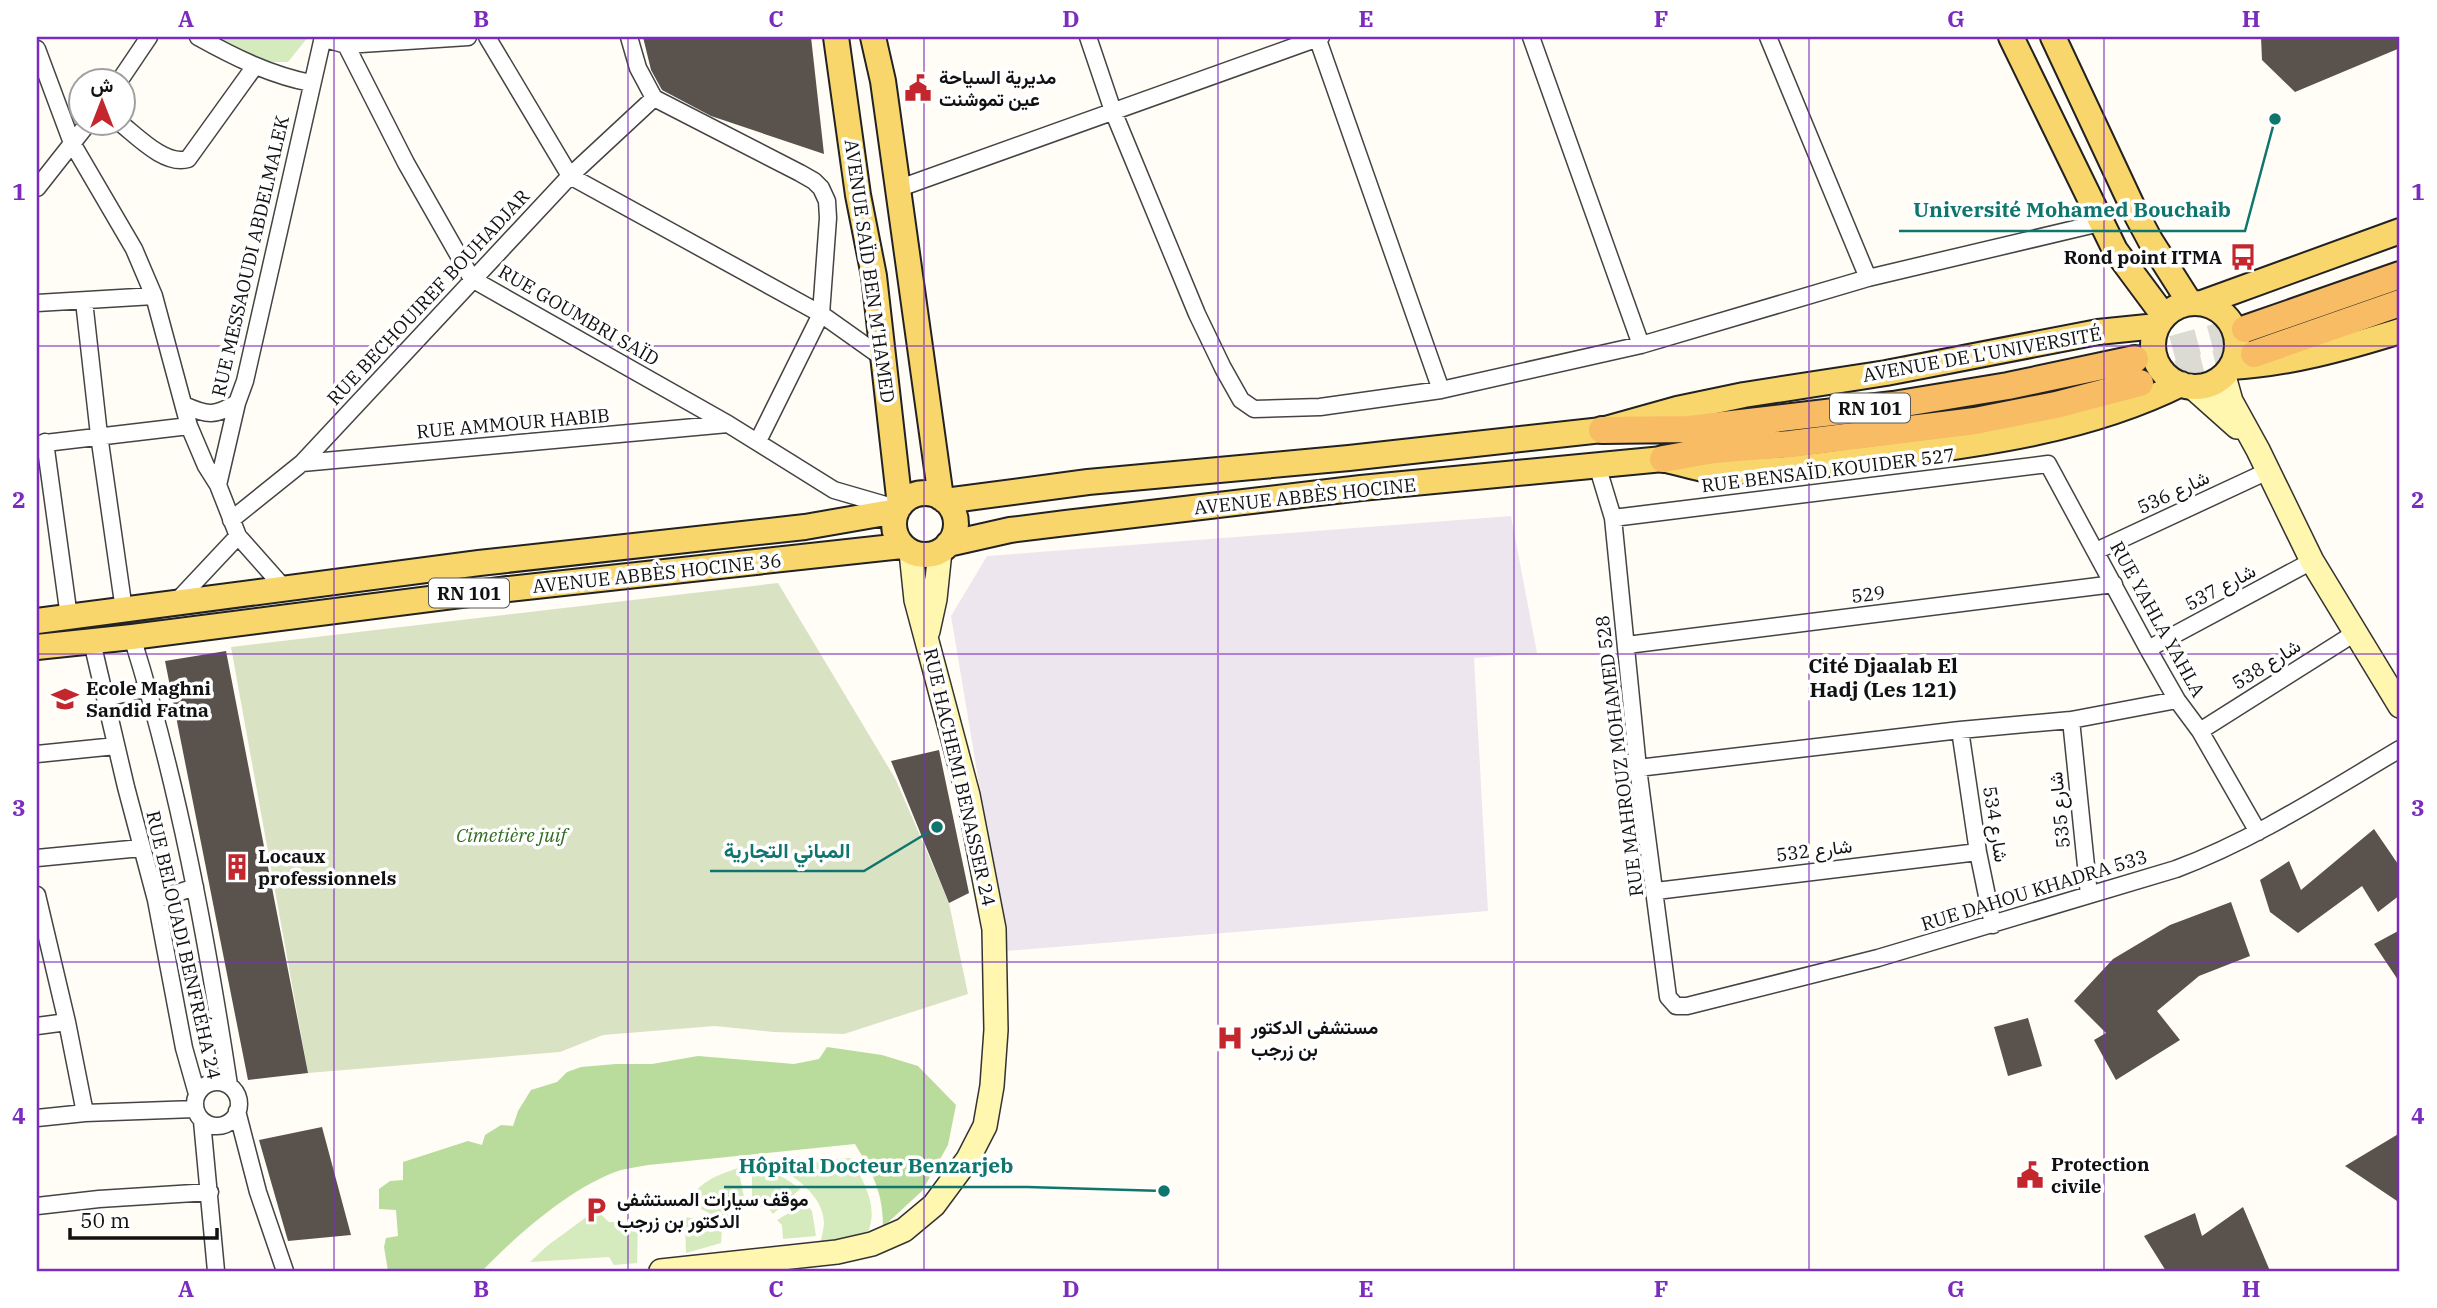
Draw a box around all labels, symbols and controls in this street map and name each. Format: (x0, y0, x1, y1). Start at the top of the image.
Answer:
text: A (178, 3, 194, 33)
text: B (473, 3, 489, 33)
text: C (768, 3, 784, 33)
text: D (1062, 3, 1080, 33)
text: E (1358, 3, 1374, 33)
text: F (1654, 3, 1668, 33)
text: G (1947, 3, 1965, 33)
text: H (2242, 3, 2260, 33)
place label: مديرية السياحة عين تموشنت (939, 65, 1056, 112)
north arrow (66, 66, 136, 136)
text: ش (91, 73, 114, 97)
public building icon: مديرية السياحة عين تموشنت (903, 73, 933, 103)
street label: RUE MESSAOUDI ABDELMALEK (206, 113, 294, 399)
street label: AVENUE SAÏD BEN M'HAMED (840, 138, 900, 404)
text: 1 (12, 176, 26, 206)
text: 1 (2411, 176, 2425, 206)
street label: RUE BECHOUIREF BOUHADJAR (322, 184, 535, 410)
callout: Université Mohamed Bouchaib (1899, 189, 2245, 231)
text: Université Mohamed Bouchaib (1913, 195, 2231, 223)
bus stop icon: Rond point ITMA (2228, 242, 2258, 272)
place label: Rond point ITMA (2064, 245, 2223, 269)
street label: RUE GOUMBRI SAÏD (494, 259, 664, 371)
street label: AVENUE DE L'UNIVERSITÉ (1861, 321, 2103, 387)
road number: RN 101 (1830, 394, 1910, 422)
street label: RUE AMMOUR HABIB (415, 403, 611, 443)
street label: RUE BENSAÏD KOUIDER 527 (1700, 443, 1956, 497)
street label: شارع 536 (2133, 465, 2213, 520)
street label: AVENUE ABBÈS HOCINE (1193, 472, 1417, 520)
text: 2 (12, 484, 26, 514)
text: 2 (2411, 484, 2425, 514)
street label: RUE YAHLA YAHLA (2105, 537, 2211, 701)
street label: AVENUE ABBÈS HOCINE 36 (531, 548, 783, 598)
street label: 537 شارع (2180, 558, 2260, 617)
road number: RN 101 (429, 578, 509, 608)
street label: 529 (1850, 580, 1886, 608)
street label: RUE MAHROUZ MOHAMED 528 (1590, 614, 1648, 898)
street label: 538 شارع (2227, 633, 2305, 695)
street label: RUE HACHEMI BENASSER 24 (919, 645, 1001, 909)
district label: Cité Djaalab El Hadj (Les 121) (1808, 651, 1958, 703)
place label: Ecole Maghni Sandid Fatna (86, 676, 211, 722)
school or university icon: Ecole Maghni Sandid Fatna (50, 684, 80, 714)
street label: 535 شارع (2043, 770, 2076, 849)
street label: 534 شارع (1977, 784, 2014, 864)
text: 3 (12, 792, 26, 822)
text: 3 (2411, 792, 2425, 822)
street label: RUE BELOUADI BENFRÉHA 24 (141, 808, 227, 1082)
park label: Cimetière juif (456, 823, 569, 847)
callout: المباني التجارية (710, 829, 864, 871)
street label: 532 شارع (1774, 833, 1854, 868)
text: المباني التجارية (724, 836, 850, 868)
place label: Locaux professionnels (258, 844, 396, 890)
street label: RUE DAHOU KHADRA 533 (1918, 844, 2150, 936)
building icon: Locaux professionnels (222, 852, 252, 882)
place label: مستشفى الدكتور بن زرجب (1250, 1015, 1378, 1062)
hospital icon: مستشفى الدكتور بن زرجب (1215, 1023, 1245, 1053)
text: 4 (12, 1100, 26, 1130)
text: 4 (2411, 1100, 2425, 1130)
callout: Hôpital Docteur Benzarjeb (724, 1145, 1027, 1187)
text: Hôpital Docteur Benzarjeb (739, 1151, 1013, 1179)
place label: Protection civile (2051, 1152, 2150, 1198)
public building icon: Protection civile (2015, 1160, 2045, 1190)
place label: موقف سيارات المستشفى الدكتور بن زرجب (617, 1187, 809, 1234)
parking icon: موقف سيارات المستشفى الدكتور بن زرجب (581, 1195, 611, 1225)
scale bar (70, 1196, 217, 1240)
text: 50 m (80, 1206, 130, 1234)
text: A (178, 1273, 194, 1303)
text: B (473, 1273, 489, 1303)
text: C (768, 1273, 784, 1303)
text: D (1062, 1273, 1080, 1303)
text: E (1358, 1273, 1374, 1303)
text: F (1654, 1273, 1668, 1303)
text: G (1947, 1273, 1965, 1303)
text: H (2242, 1273, 2260, 1303)

